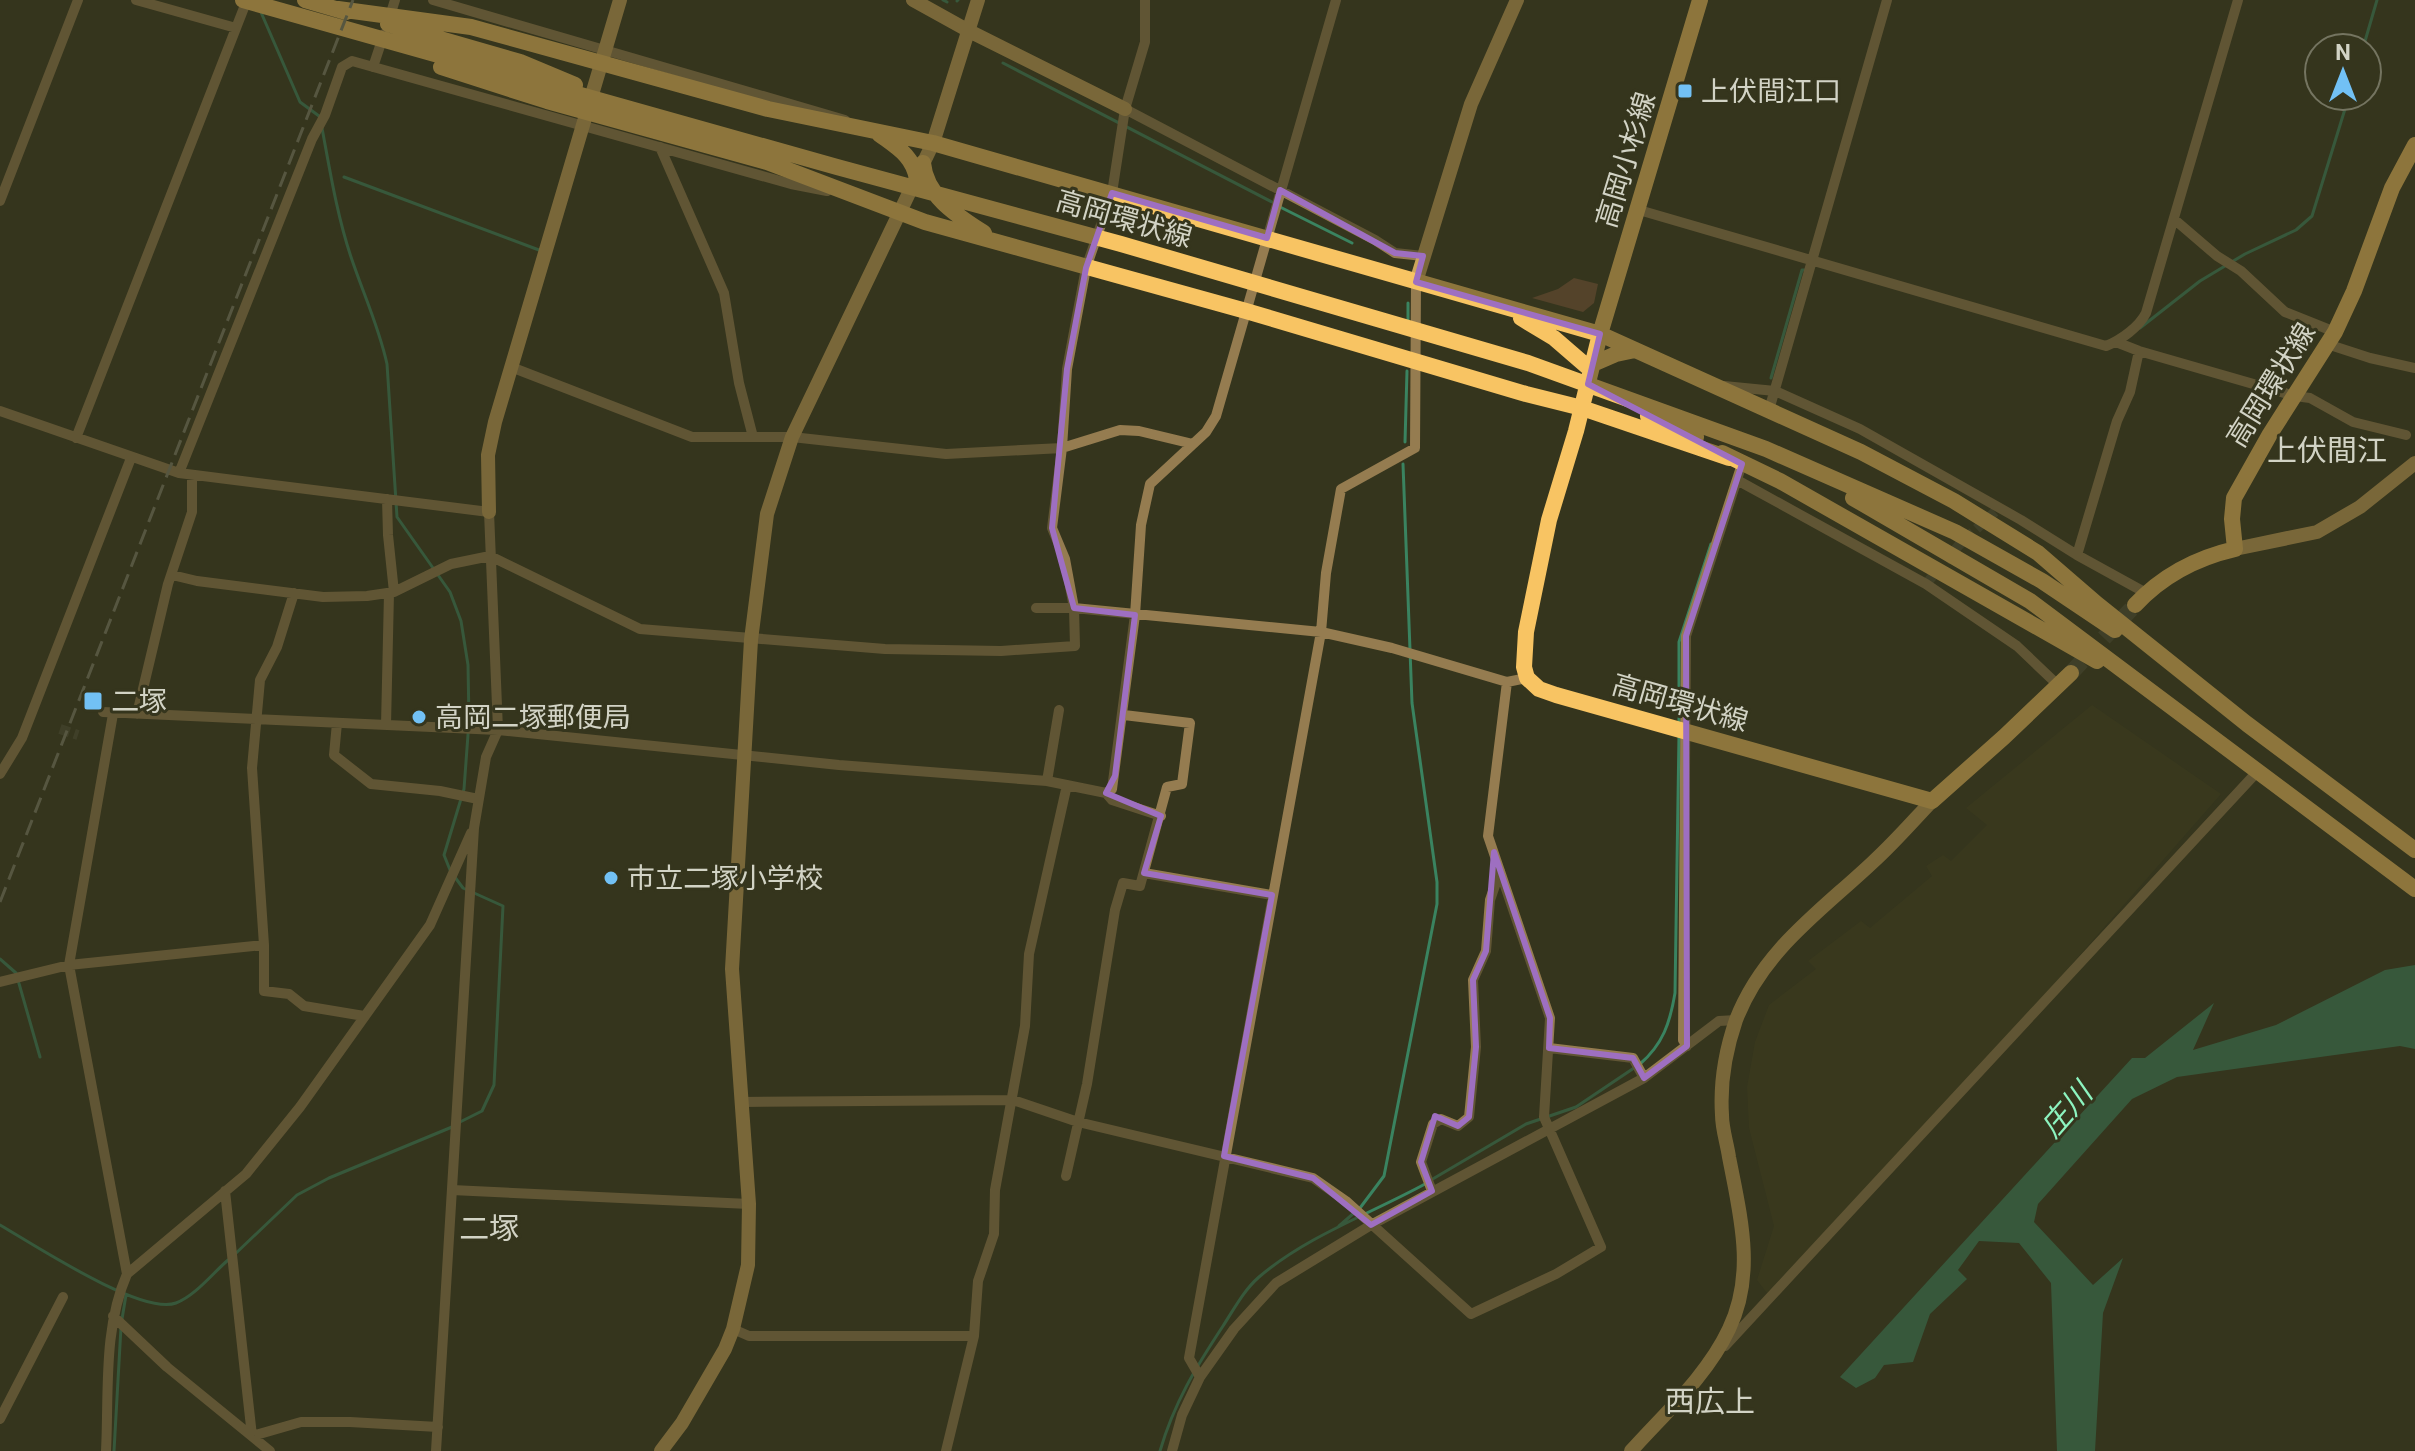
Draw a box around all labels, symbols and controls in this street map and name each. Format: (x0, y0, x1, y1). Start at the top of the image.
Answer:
north arrow (2303, 32, 2383, 112)
text: N (2335, 40, 2351, 65)
place label: 上伏間江口 (1701, 75, 1841, 108)
marker: 上伏間江口 (1676, 82, 1694, 100)
street label: 高岡小杉線 (1590, 88, 1662, 232)
street label: 高岡環状線 (1052, 184, 1196, 254)
street label: 高岡環状線 (2220, 317, 2322, 453)
district label: 上伏間江 (2267, 433, 2387, 468)
street label: 高岡環状線 (1608, 668, 1752, 738)
place label: 二塚 (111, 685, 167, 718)
marker: 二塚 (82, 690, 104, 712)
place label: 高岡二塚郵便局 (435, 701, 631, 734)
marker: 高岡二塚郵便局 (410, 708, 428, 726)
place label: 市立二塚小学校 (627, 862, 823, 895)
marker: 市立二塚小学校 (602, 869, 620, 887)
water label: 庄川 (2033, 1074, 2101, 1144)
district label: 二塚 (459, 1211, 519, 1246)
district label: 西広上 (1665, 1384, 1755, 1419)

